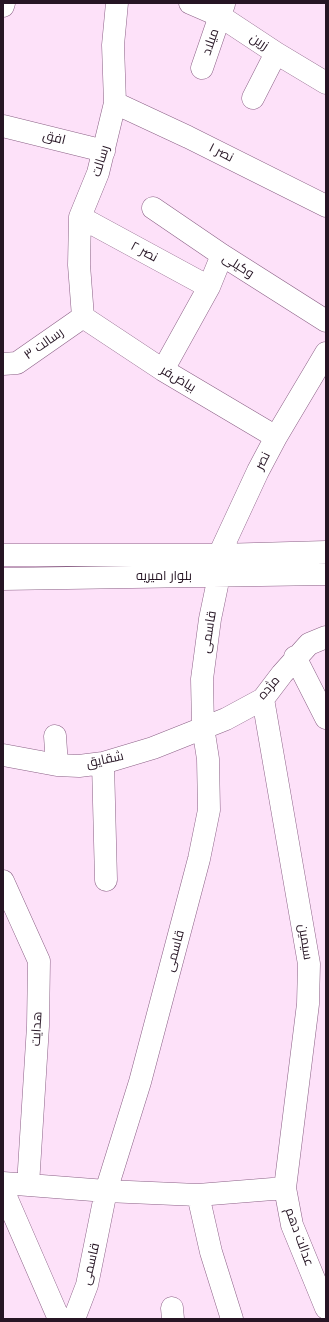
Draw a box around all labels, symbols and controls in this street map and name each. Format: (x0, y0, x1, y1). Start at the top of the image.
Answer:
street label: میلاد (199, 27, 223, 57)
street label: زرین (247, 30, 271, 54)
street label: افق (41, 128, 67, 148)
street label: نصر ۱ (206, 140, 236, 166)
street label: رسالت (89, 143, 113, 179)
street label: نصر ۲ (128, 238, 160, 266)
street label: وکیلی (219, 250, 257, 282)
street label: رسالت ۳ (21, 325, 67, 363)
street label: بیاض‌فر (158, 362, 198, 396)
street label: نصر (252, 449, 274, 473)
street label: بلوار امیریه (136, 568, 192, 584)
street label: قاسمی (198, 610, 220, 654)
street label: مژده (255, 673, 283, 703)
street label: شقایق (85, 748, 125, 772)
street label: سیمین (294, 923, 316, 961)
street label: قاسمی (162, 928, 188, 974)
street label: هدایت (28, 1011, 46, 1047)
street label: عدالت دهم (281, 1206, 317, 1268)
street label: قاسمی (79, 1241, 103, 1287)

